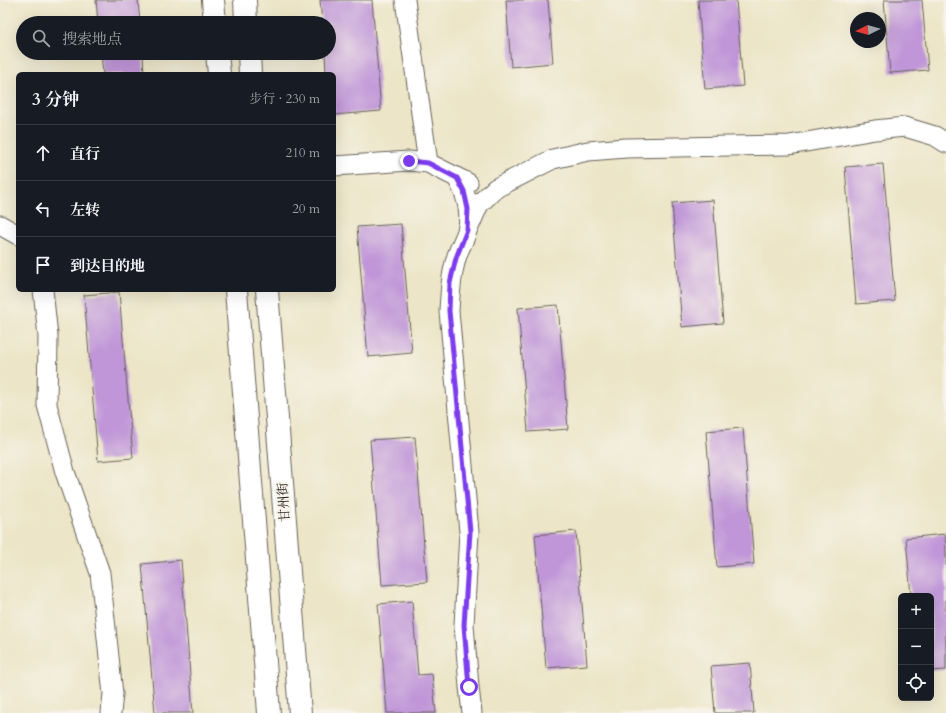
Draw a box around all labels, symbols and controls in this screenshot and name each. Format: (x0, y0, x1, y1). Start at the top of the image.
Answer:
north arrow (850, 12, 886, 48)
search box (16, 16, 336, 60)
icon: search (30, 27, 52, 49)
text: 搜索地点 (62, 29, 122, 49)
text: 3 分钟 (32, 88, 79, 111)
text: 步行 · 230 m (249, 90, 320, 108)
icon: ahead (32, 142, 54, 164)
text: 直行 (70, 144, 100, 164)
text: 210 m (286, 144, 320, 162)
route end (400, 152, 418, 170)
icon: left (32, 198, 54, 220)
text: 左转 (70, 200, 100, 220)
text: 20 m (292, 200, 320, 218)
icon: arrive (32, 254, 54, 276)
text: 到达目的地 (70, 256, 145, 276)
street label: 甘州街 (274, 482, 294, 522)
map controls (898, 593, 934, 701)
button: + (898, 593, 934, 629)
button: − (898, 629, 934, 665)
button: locate (898, 665, 934, 701)
route start (460, 678, 478, 696)

